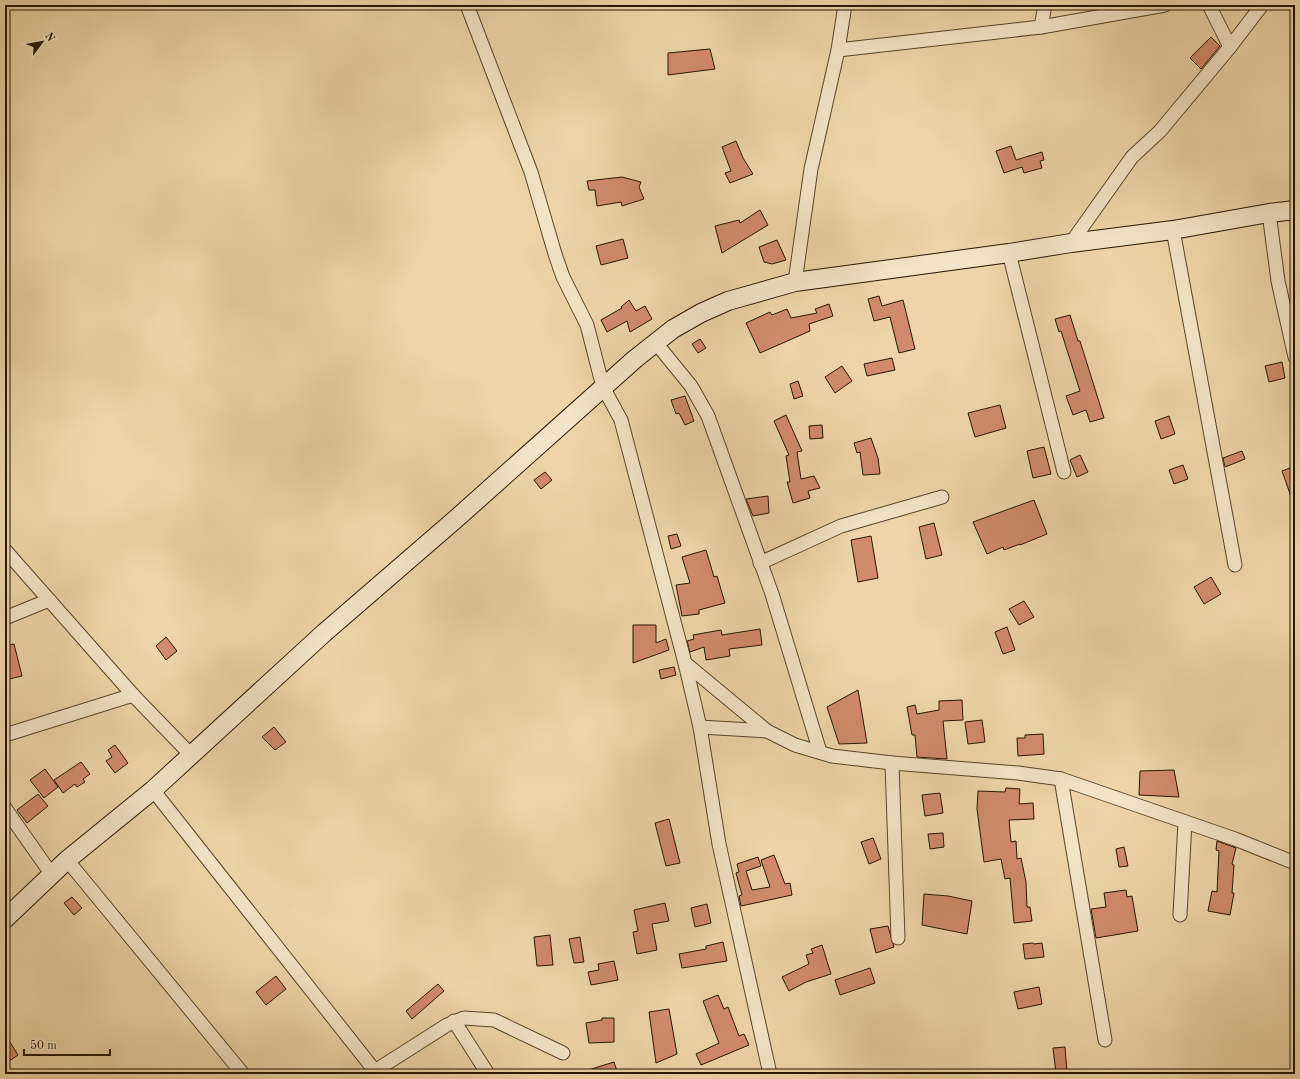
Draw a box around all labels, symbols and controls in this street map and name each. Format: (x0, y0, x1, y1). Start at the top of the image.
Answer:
north arrow (22, 22, 62, 62)
text: N (42, 31, 56, 44)
scale bar (24, 1031, 110, 1057)
text: 50 m (30, 1039, 57, 1052)

